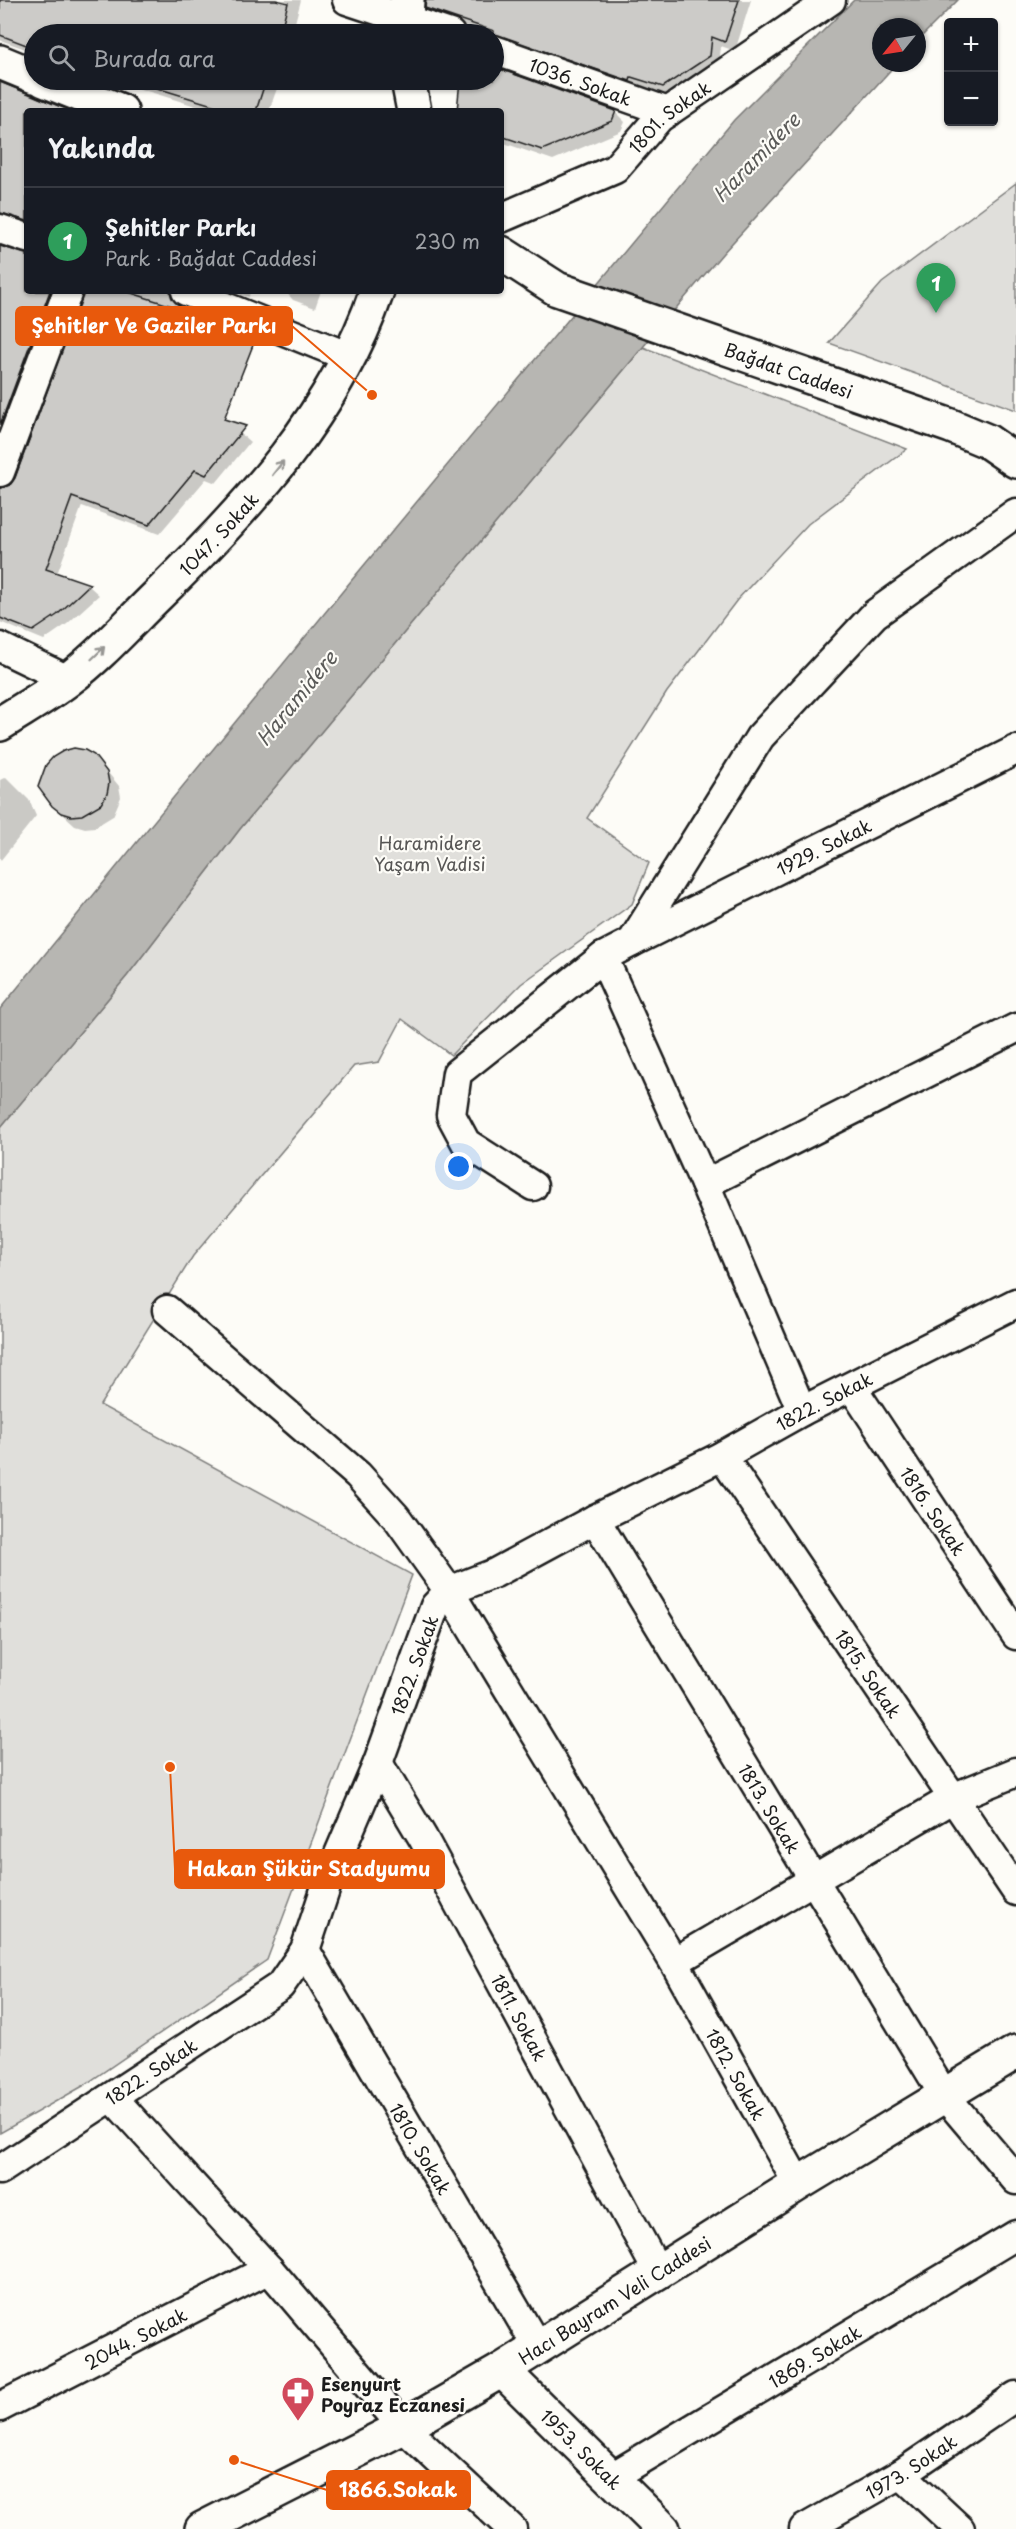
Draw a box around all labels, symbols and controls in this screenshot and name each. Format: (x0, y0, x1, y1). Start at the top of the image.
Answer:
north arrow (872, 18, 926, 72)
map controls (944, 18, 998, 126)
button: + (944, 18, 998, 72)
search box (24, 24, 504, 90)
icon: search (45, 41, 78, 74)
text: Burada ara (93, 41, 215, 74)
street label: 1036. Sokak (526, 50, 636, 112)
button: − (944, 72, 998, 126)
street label: 1801. Sokak (621, 73, 715, 159)
water label: Haramidere (705, 105, 807, 209)
text: Yakında (48, 128, 155, 167)
text: Şehitler Parkı (105, 210, 256, 243)
text: 1 (63, 226, 72, 256)
text: 230 m (415, 226, 480, 256)
text: Park · Bağdat Caddesi (105, 243, 317, 273)
pin: 1 (916, 264, 956, 313)
callout: Şehitler Ve Gaziler Parkı (16, 307, 292, 345)
text: Şehitler Ve Gaziler Parkı (32, 310, 277, 340)
street label: Bağdat Caddesi (721, 335, 857, 404)
one-way arrow (271, 460, 284, 476)
street label: 1047. Sokak (172, 486, 264, 581)
water label: Haramidere (248, 643, 344, 752)
one-way arrow (91, 646, 106, 661)
street label: 1929. Sokak (771, 811, 876, 882)
park label: Haramidere Yaşam Vadisi (374, 829, 486, 877)
your location (444, 1152, 473, 1181)
street label: 1822. Sokak (770, 1364, 877, 1437)
street label: 1816. Sokak (894, 1460, 973, 1560)
street label: 1822. Sokak (383, 1611, 444, 1719)
street label: 1815. Sokak (829, 1623, 909, 1723)
street label: 1813. Sokak (733, 1758, 808, 1858)
callout: Hakan Şükür Stadyumu (175, 1850, 444, 1888)
text: Hakan Şükür Stadyumu (187, 1853, 431, 1883)
street label: 1811. Sokak (485, 1969, 554, 2065)
street label: 1812. Sokak (700, 2023, 773, 2125)
street label: 1822. Sokak (99, 2031, 202, 2111)
street label: 1810. Sokak (384, 2098, 459, 2199)
street label: Hacı Bayram Veli Caddesi (513, 2229, 716, 2370)
street label: 2044. Sokak (79, 2300, 191, 2375)
street label: 1869. Sokak (763, 2317, 866, 2394)
place label: Esenyurt Poyraz Eczanesi (321, 2370, 465, 2418)
pharmacy icon: Esenyurt Poyraz Eczanesi (280, 2375, 316, 2422)
street label: 1953. Sokak (535, 2402, 629, 2495)
street label: 1973. Sokak (860, 2427, 962, 2505)
callout: 1866.Sokak (327, 2471, 470, 2509)
text: 1866.Sokak (339, 2474, 457, 2504)

